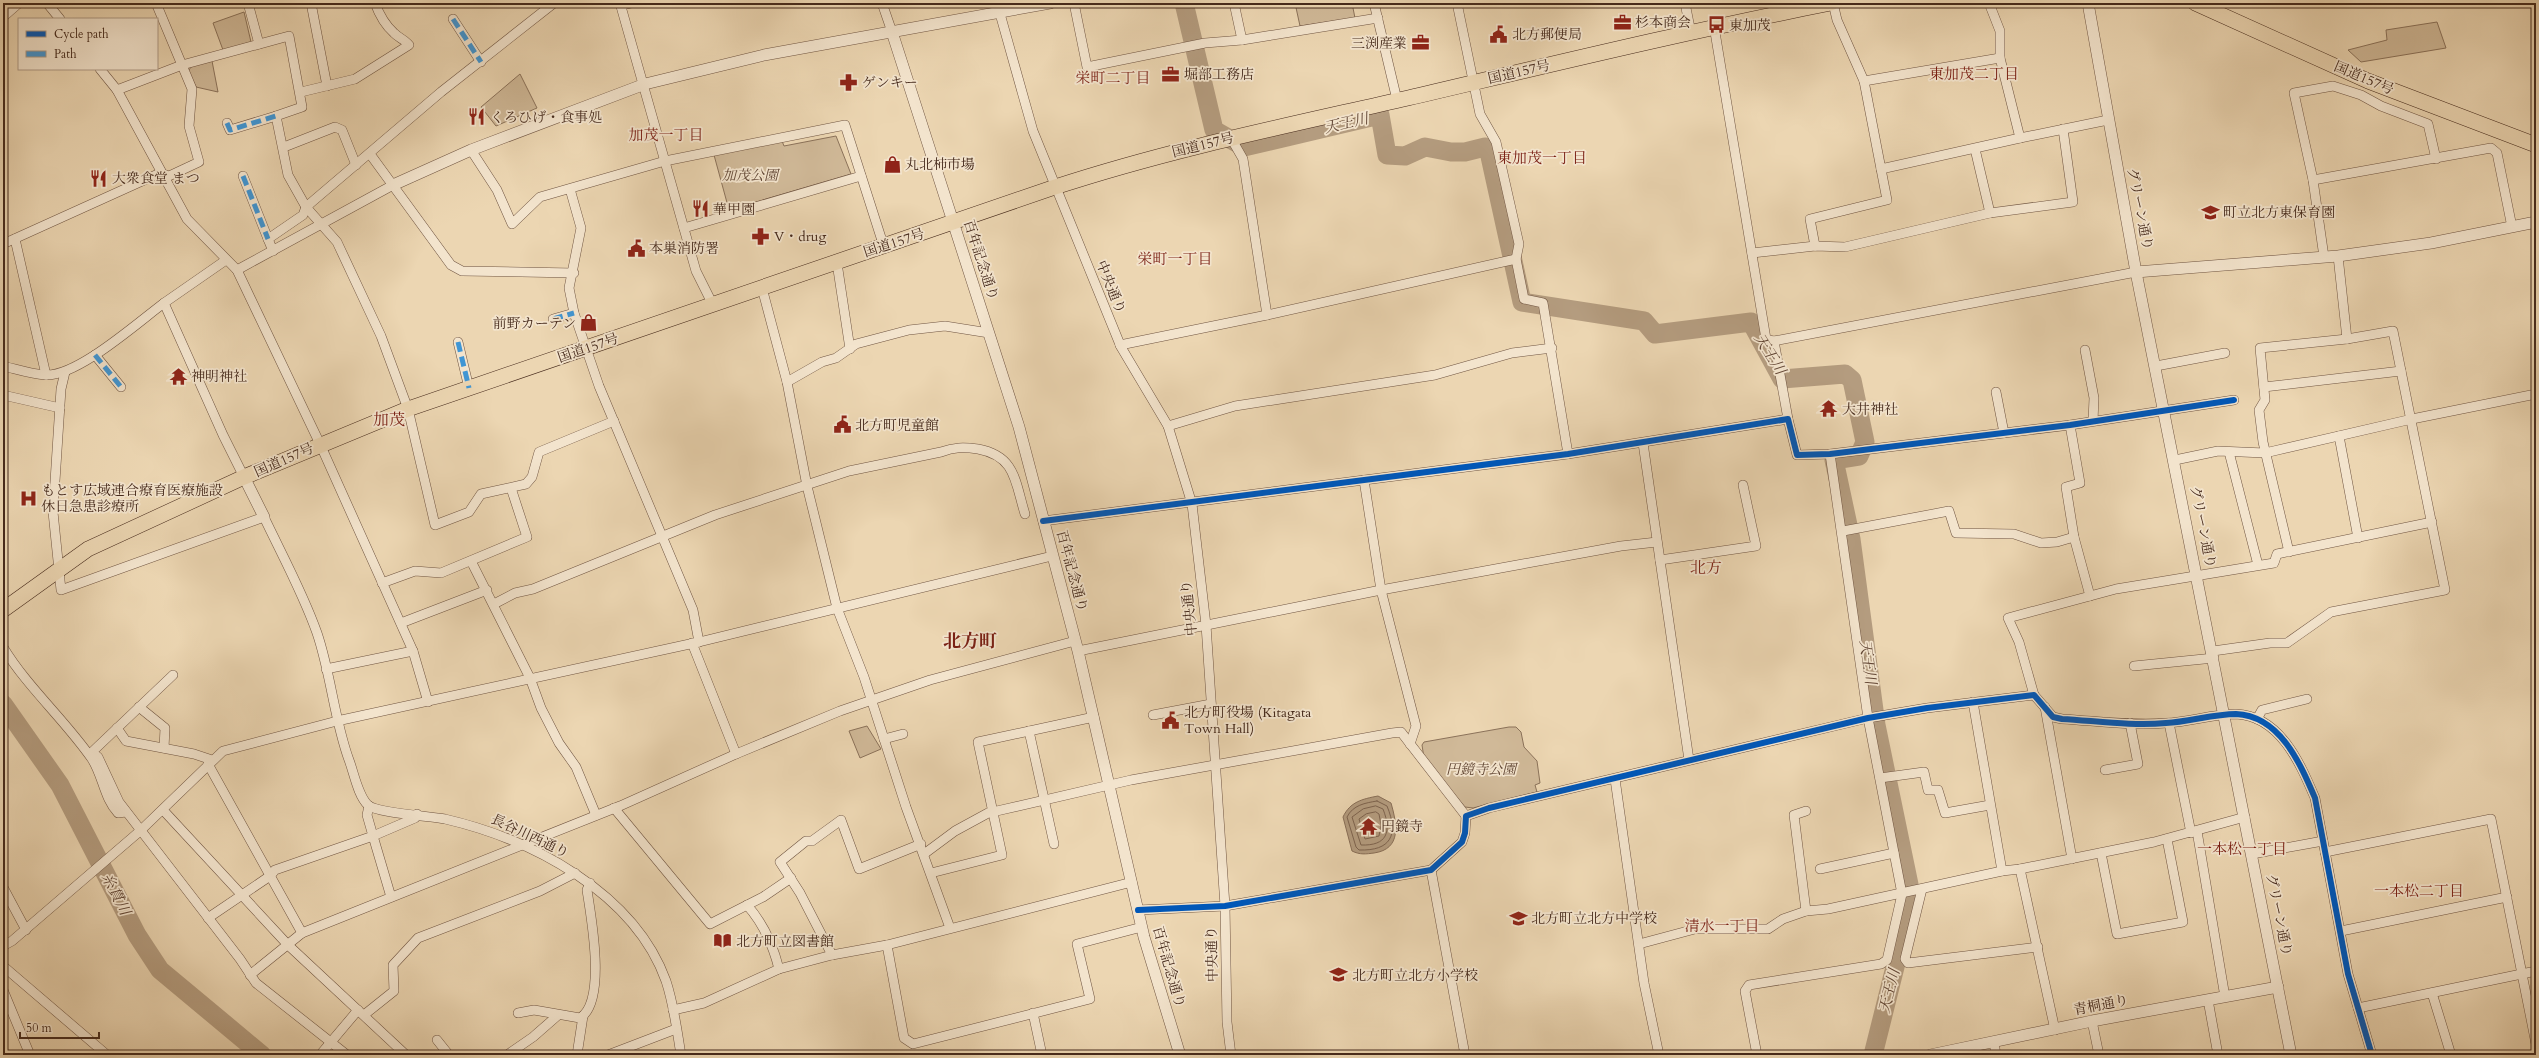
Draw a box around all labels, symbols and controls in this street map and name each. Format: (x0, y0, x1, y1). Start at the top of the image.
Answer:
office icon: 杉本商会 (1612, 12, 1632, 32)
place label: 杉本商会 (1635, 13, 1691, 32)
bus stop icon: 東加茂 (1706, 15, 1726, 35)
place label: 東加茂 (1729, 16, 1771, 35)
legend (18, 18, 158, 70)
public building icon: 北方郵便局 (1489, 24, 1509, 44)
place label: 北方郵便局 (1512, 25, 1582, 44)
text: Cycle path (54, 26, 109, 42)
office icon: 三渕産業 (1410, 33, 1430, 53)
place label: 三渕産業 (1351, 34, 1407, 53)
text: Path (54, 46, 77, 62)
street label: 国道157号 (1486, 56, 1552, 88)
street label: 国道157号 (2331, 57, 2397, 99)
office icon: 堀部工務店 (1161, 64, 1181, 84)
district label: 東加茂二丁目 (1929, 64, 2019, 84)
place label: 堀部工務店 (1184, 65, 1254, 84)
district label: 栄町二丁目 (1075, 68, 1151, 88)
pharmacy icon: ゲンキー (839, 72, 859, 92)
place label: ゲンキー (862, 73, 918, 92)
restaurant icon: くろひげ・食事処 (467, 107, 487, 127)
place label: くろひげ・食事処 (490, 108, 602, 127)
water label: 天王川 (1322, 108, 1372, 138)
district label: 加茂一丁目 (628, 125, 704, 145)
street label: 国道157号 (1170, 128, 1236, 162)
district label: 東加茂一丁目 (1497, 148, 1587, 168)
shop icon: 丸北柿市場 (882, 154, 902, 174)
place label: 丸北柿市場 (905, 155, 975, 174)
park label: 加茂公園 (722, 166, 780, 185)
street label: グリーン通り (2123, 166, 2157, 252)
restaurant icon: 大衆食堂 まつ (89, 168, 109, 188)
place label: 大衆食堂 まつ (112, 169, 200, 188)
restaurant icon: 華甲園 (690, 199, 710, 219)
place label: 華甲園 (713, 200, 755, 219)
school or university icon: 町立北方東保育園 (2200, 202, 2220, 222)
place label: 町立北方東保育園 (2223, 203, 2335, 222)
street label: 百年記念通り (959, 217, 1003, 303)
street label: 国道157号 (861, 224, 927, 262)
pharmacy icon: V・drug (751, 226, 771, 246)
place label: V・drug (774, 227, 827, 246)
public building icon: 本巣消防署 (626, 238, 646, 258)
place label: 本巣消防署 (649, 239, 719, 258)
district label: 栄町一丁目 (1137, 249, 1213, 269)
street label: 中央通り (1092, 257, 1130, 317)
shop icon: 前野カーテン (579, 313, 599, 333)
place label: 前野カーテン (493, 314, 576, 333)
street label: 国道157号 (555, 329, 621, 367)
water label: 天王川 (1750, 330, 1791, 380)
temple icon: 神明神社 (168, 366, 188, 386)
place label: 神明神社 (191, 367, 247, 386)
temple icon: 大井神社 (1819, 399, 1839, 419)
place label: 大井神社 (1842, 400, 1898, 419)
district label: 加茂 (373, 409, 405, 431)
public building icon: 北方町児童館 (832, 415, 852, 435)
place label: 北方町児童館 (855, 416, 939, 435)
street label: 国道157号 (251, 438, 317, 482)
place label: もとす広域連合療育医療施設 休日急患診療所 (41, 481, 223, 516)
street label: グリーン通り (2186, 484, 2220, 570)
hospital icon: もとす広域連合療育医療施設 休日急患診療所 (18, 488, 38, 508)
street label: 百年記念通り (1052, 528, 1092, 614)
district label: 北方 (1690, 557, 1722, 579)
street label: 中央通り (1177, 579, 1201, 637)
district label: 北方町 (943, 629, 997, 654)
water label: 天王川 (1855, 638, 1881, 688)
place label: 北方町役場 (Kitagata Town Hall) (1184, 703, 1311, 738)
public building icon: 北方町役場 (Kitagata Town Hall) (1161, 710, 1181, 730)
park label: 円鏡寺公園 (1446, 760, 1518, 779)
street label: 長谷川西通り (488, 810, 572, 862)
temple icon: 円鏡寺 (1358, 816, 1378, 836)
place label: 円鏡寺 (1381, 817, 1423, 836)
district label: 一本松一丁目 (2197, 839, 2287, 859)
water label: 糸貫川 (97, 869, 136, 920)
street label: グリーン通り (2262, 872, 2296, 958)
district label: 一本松二丁目 (2374, 881, 2464, 901)
school or university icon: 北方町立北方中学校 (1508, 908, 1528, 928)
place label: 北方町立北方中学校 (1531, 909, 1657, 928)
district label: 清水一丁目 (1684, 916, 1760, 936)
street label: 百年記念通り (1148, 924, 1190, 1010)
street label: 中央通り (1202, 926, 1222, 982)
library icon: 北方町立図書館 (713, 931, 733, 951)
place label: 北方町立図書館 (736, 932, 834, 951)
school or university icon: 北方町立北方小学校 (1329, 965, 1349, 985)
water label: 天王川 (1874, 965, 1905, 1015)
place label: 北方町立北方小学校 (1352, 966, 1478, 985)
street label: 青桐通り (2072, 990, 2130, 1020)
scale bar (20, 1014, 99, 1040)
text: 50 m (26, 1020, 53, 1036)

